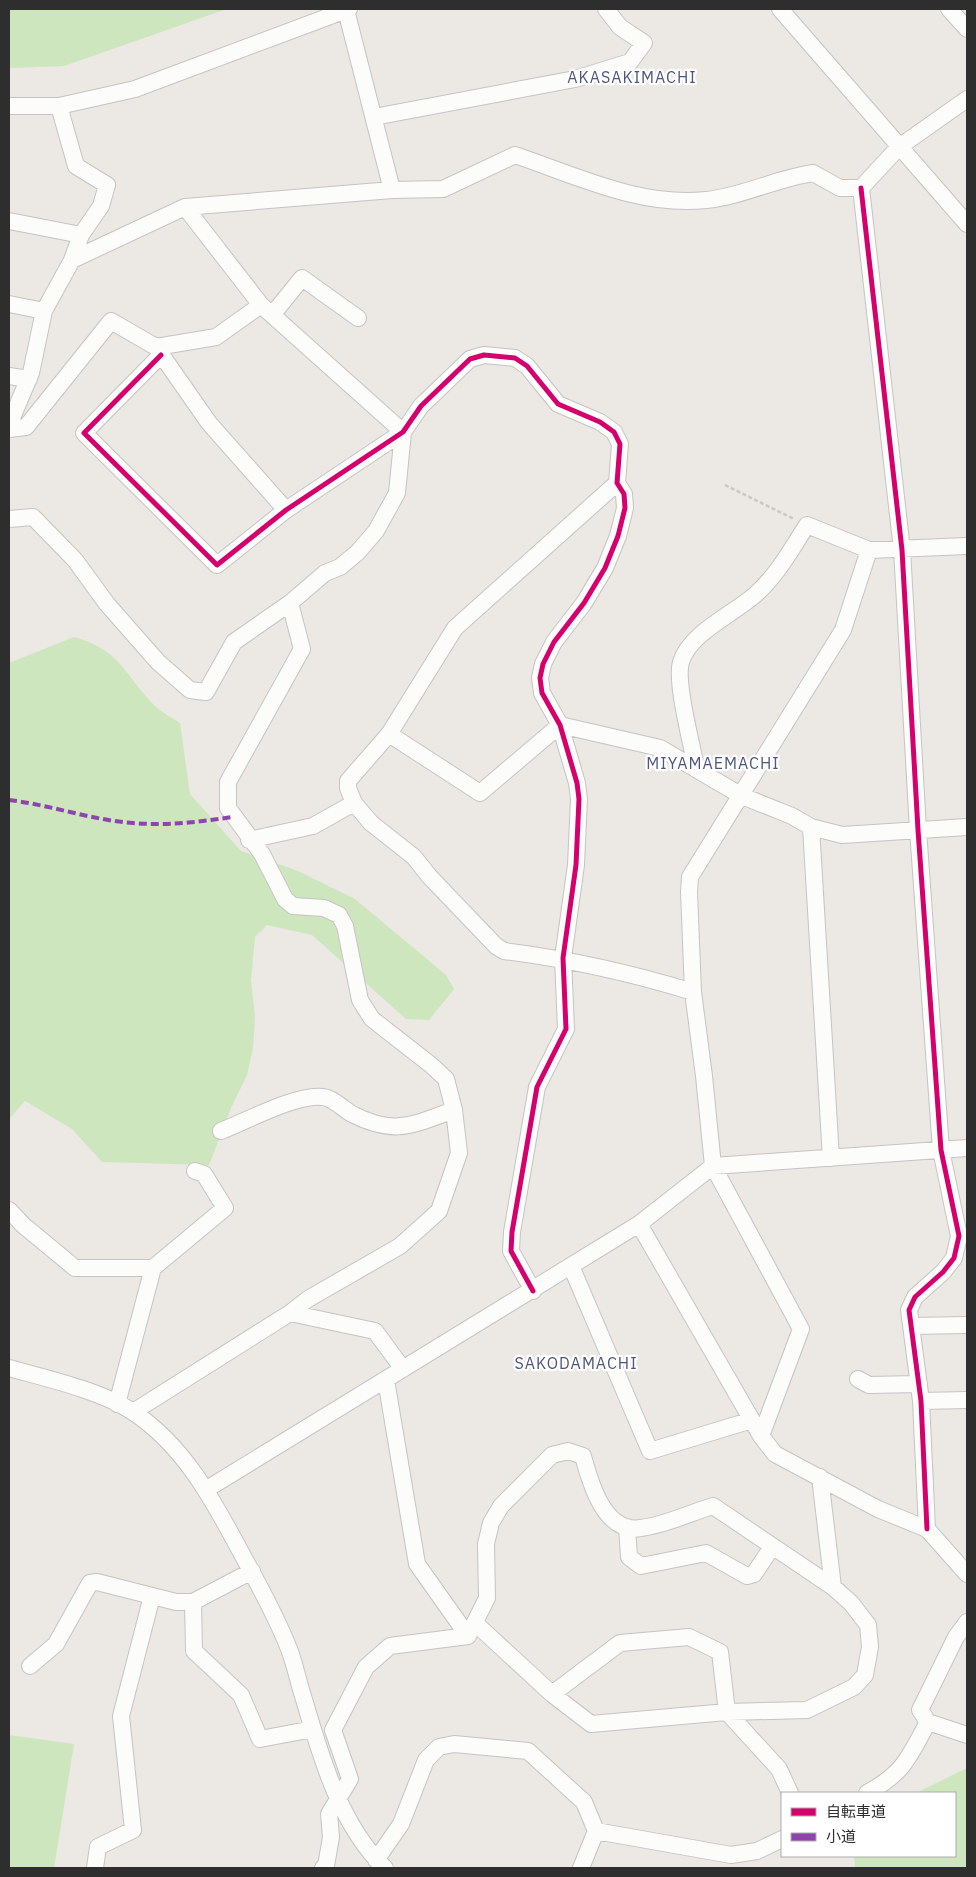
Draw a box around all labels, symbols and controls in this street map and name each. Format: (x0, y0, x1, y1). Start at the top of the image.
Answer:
district label: AKASAKIMACHI (567, 67, 697, 87)
district label: MIYAMAEMACHI (646, 753, 780, 773)
district label: SAKODAMACHI (514, 1353, 638, 1373)
legend (781, 1792, 956, 1857)
text: 自転車道 (826, 1802, 886, 1821)
text: 小道 (826, 1827, 856, 1846)

